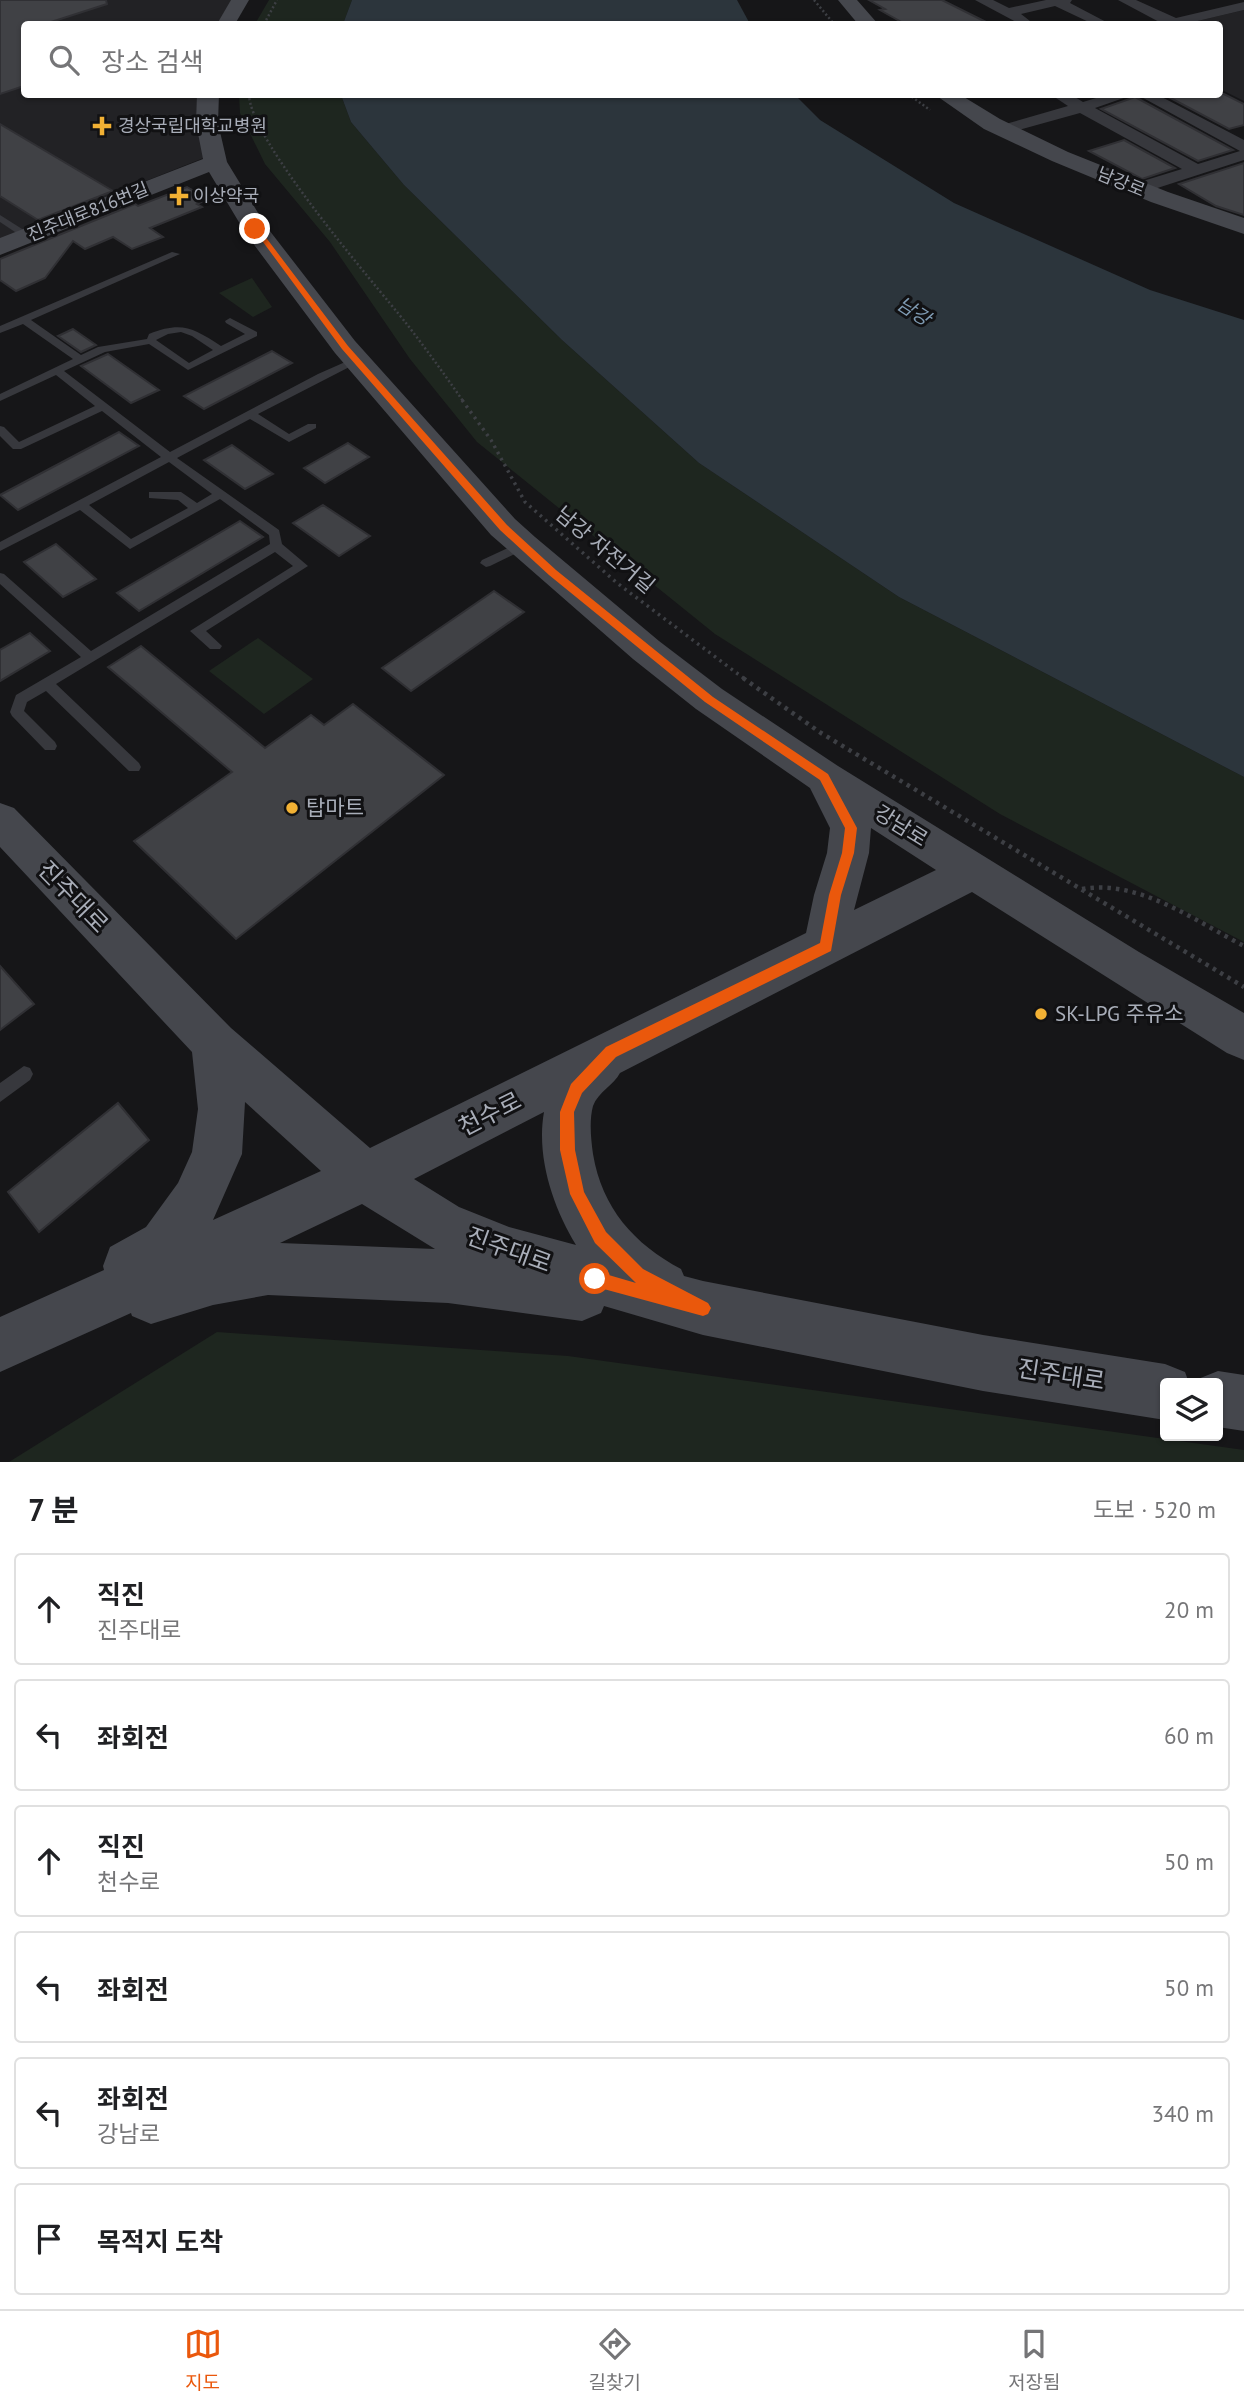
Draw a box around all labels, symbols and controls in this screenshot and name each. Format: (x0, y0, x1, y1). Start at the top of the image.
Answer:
search box (21, 21, 1223, 98)
icon: search (45, 41, 83, 79)
text: 장소 검색 (101, 45, 204, 78)
place label: 경상국립대학교병원 (118, 114, 267, 137)
marker: 경상국립대학교병원 (92, 116, 112, 136)
street label: 남강로 (1094, 162, 1149, 202)
street label: 진주대로816번길 (24, 177, 152, 246)
place label: 이상약국 (193, 184, 259, 207)
marker: 이상약국 (171, 188, 187, 204)
route end (239, 213, 270, 244)
water label: 남강 (893, 291, 937, 332)
street label: 남강 자전거길 (550, 500, 661, 599)
place label: 탑마트 (306, 794, 364, 821)
street label: 강남로 (870, 799, 933, 852)
marker: 탑마트 (284, 800, 300, 816)
street label: 진주대로 (32, 854, 115, 939)
place label: SK-LPG 주유소 (1055, 1000, 1184, 1027)
marker: SK-LPG 주유소 (1033, 1006, 1049, 1022)
street label: 천수로 (453, 1085, 526, 1142)
street label: 진주대로 (462, 1220, 556, 1279)
route start (579, 1263, 610, 1294)
street label: 진주대로 (1015, 1352, 1107, 1397)
map controls (1160, 1378, 1223, 1441)
button: layers (1160, 1378, 1223, 1441)
text: 7 분 (28, 1490, 79, 1529)
text: 도보 · 520 m (1093, 1495, 1216, 1524)
text: 직진 (97, 1578, 145, 1611)
icon: ahead (30, 1590, 68, 1628)
text: 20 m (1164, 1595, 1214, 1624)
text: 진주대로 (97, 1615, 182, 1644)
icon: left (30, 1716, 68, 1754)
text: 좌회전 (97, 1721, 169, 1754)
text: 60 m (1164, 1721, 1214, 1750)
text: 직진 (97, 1830, 145, 1863)
icon: ahead (30, 1842, 68, 1880)
text: 50 m (1164, 1847, 1214, 1876)
text: 천수로 (97, 1867, 160, 1896)
icon: left (30, 1968, 68, 2006)
text: 좌회전 (97, 1973, 169, 2006)
text: 50 m (1164, 1973, 1214, 2002)
text: 좌회전 (97, 2082, 169, 2115)
icon: left (30, 2094, 68, 2132)
text: 340 m (1152, 2099, 1214, 2128)
text: 강남로 (97, 2119, 160, 2148)
icon: arrive (30, 2220, 68, 2258)
text: 목적지 도착 (97, 2225, 223, 2258)
tab: 지도 (184, 2325, 222, 2394)
tab: 길찾기 (589, 2325, 641, 2394)
tab: 저장됨 (1008, 2325, 1060, 2394)

